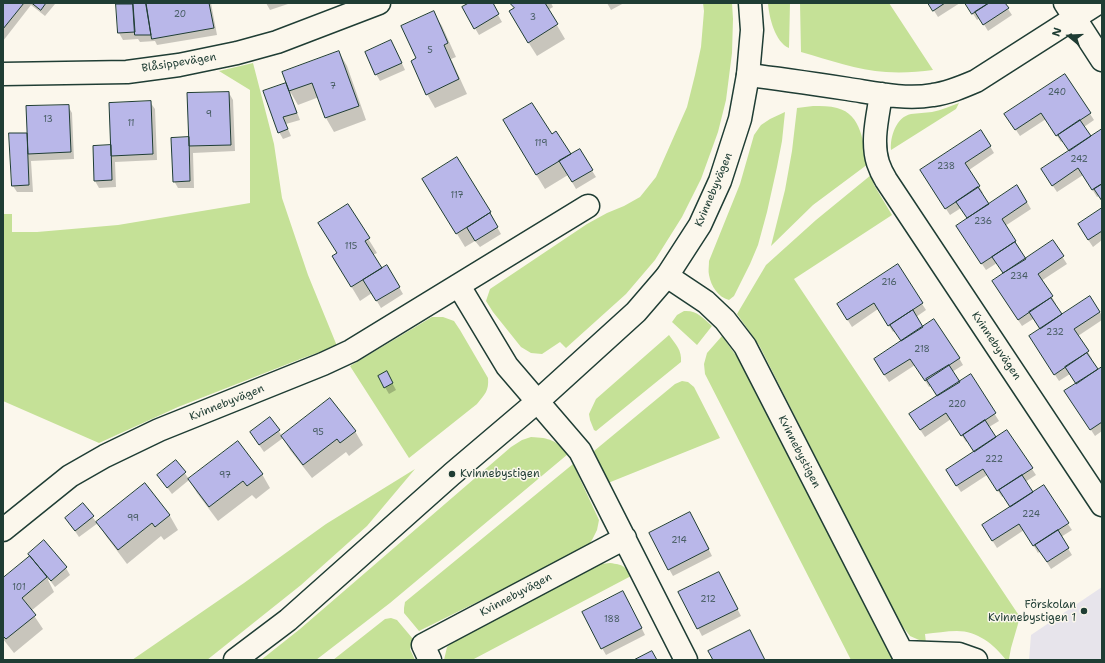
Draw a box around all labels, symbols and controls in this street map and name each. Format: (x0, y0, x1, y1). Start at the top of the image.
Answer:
house number: 20 (174, 10, 186, 20)
house number: 3 (530, 13, 536, 23)
north arrow (1049, 16, 1089, 56)
text: N (1049, 26, 1066, 39)
house number: 5 (427, 46, 433, 56)
street label: Blåsippevägen (141, 51, 217, 75)
house number: 7 (330, 82, 336, 92)
house number: 240 (1048, 88, 1066, 98)
house number: 9 (206, 110, 212, 120)
house number: 13 (43, 115, 53, 125)
house number: 11 (127, 119, 135, 129)
house number: 119 (534, 139, 548, 149)
street label: Kvinnebyvägen (692, 151, 736, 229)
house number: 242 (1070, 155, 1088, 165)
house number: 238 (937, 162, 955, 172)
house number: 117 (450, 191, 464, 201)
house number: 236 (974, 217, 992, 227)
house number: 115 (345, 242, 357, 252)
house number: 234 (1010, 272, 1028, 282)
house number: 216 (881, 278, 897, 288)
street label: Kvinnebyvägen (968, 309, 1024, 383)
house number: 232 (1046, 328, 1064, 338)
house number: 218 (914, 345, 930, 355)
street label: Kvinnebyvägen (188, 382, 266, 424)
house number: 220 (948, 400, 966, 410)
street label: Kvinnebystigen (775, 414, 823, 490)
house number: 95 (312, 428, 324, 438)
house number: 222 (985, 455, 1003, 465)
place label: Kvinnebystigen (460, 467, 540, 481)
marker: Kvinnebystigen (447, 469, 457, 479)
house number: 97 (219, 471, 231, 481)
house number: 224 (1022, 510, 1040, 520)
house number: 99 (127, 514, 139, 524)
house number: 214 (671, 536, 687, 546)
street label: Kvinnebyvägen (478, 571, 554, 619)
house number: 101 (12, 583, 26, 593)
house number: 212 (700, 595, 716, 605)
place label: Förskolan Kvinnebystigen 1 (988, 598, 1076, 624)
marker: Förskolan Kvinnebystigen 1 (1079, 606, 1089, 616)
house number: 188 (604, 615, 620, 625)

